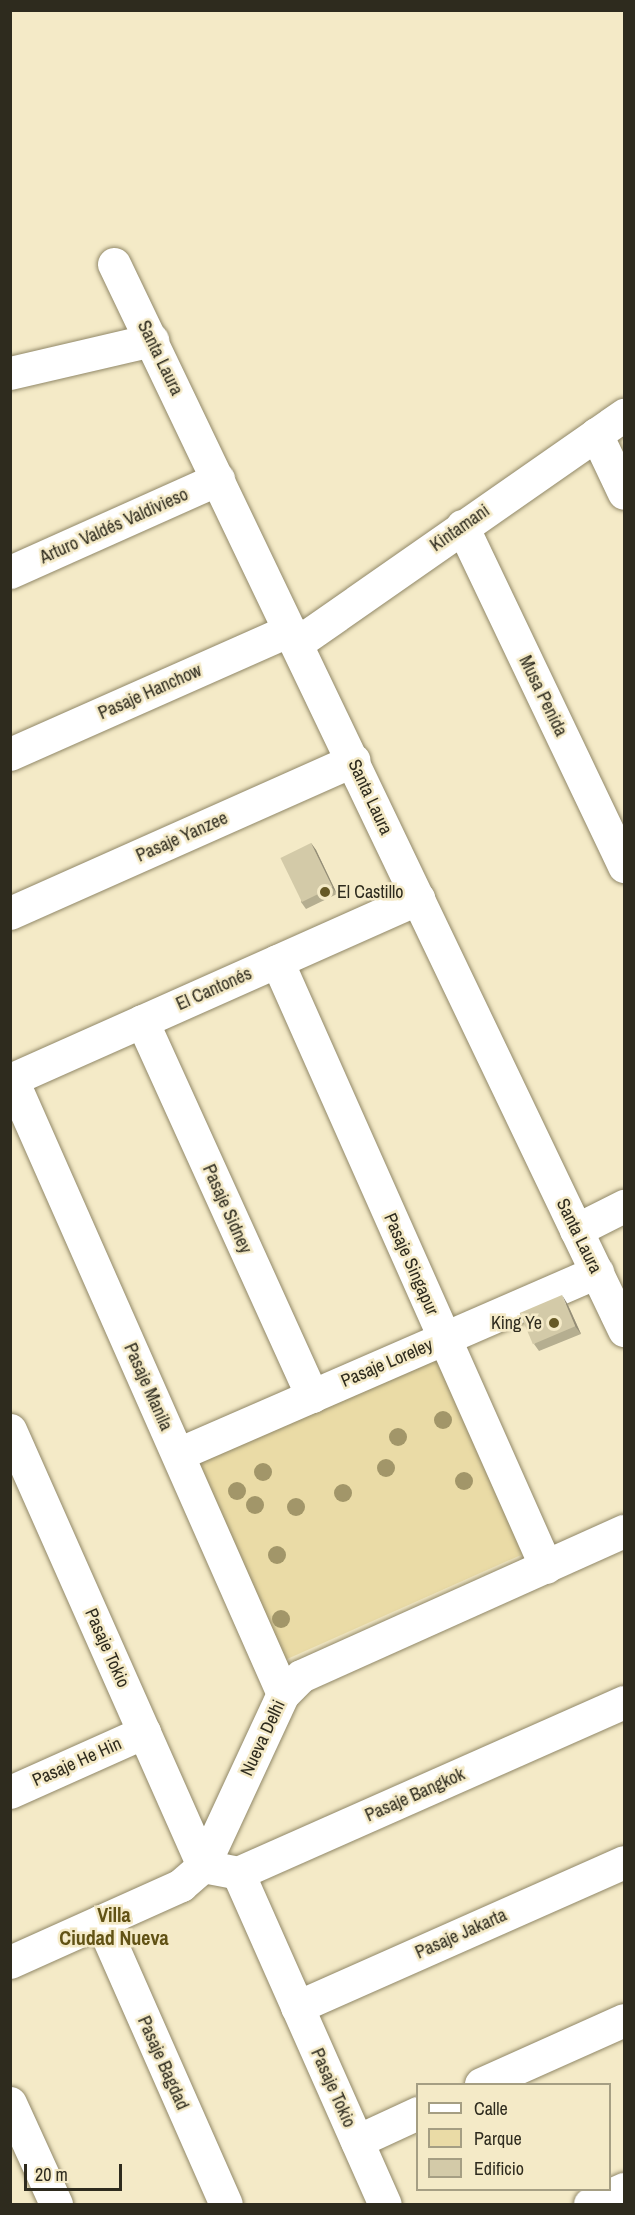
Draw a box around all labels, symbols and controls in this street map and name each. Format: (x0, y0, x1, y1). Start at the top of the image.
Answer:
street label: Santa Laura (133, 317, 187, 399)
street label: Arturo Valdés Valdivieso (36, 484, 192, 568)
street label: Kintamani (426, 500, 494, 556)
street label: Musa Penida (514, 652, 572, 740)
street label: Pasaje Hanchow (95, 660, 205, 724)
street label: Santa Laura (343, 756, 397, 838)
street label: Pasaje Yanzee (133, 807, 231, 867)
place label: El Castillo (337, 881, 403, 903)
marker: El Castillo (318, 885, 332, 899)
street label: El Cantonés (173, 963, 255, 1015)
street label: Pasaje Sidney (198, 1161, 256, 1257)
street label: Santa Laura (552, 1195, 606, 1277)
street label: Pasaje Singapur (379, 1210, 443, 1318)
place label: King Ye (491, 1312, 542, 1334)
marker: King Ye (547, 1316, 561, 1330)
street label: Pasaje Loreley (338, 1334, 436, 1392)
street label: Pasaje Manila (119, 1340, 177, 1434)
street label: Pasaje Tokio (80, 1605, 134, 1691)
street label: Nueva Delhi (236, 1697, 290, 1779)
street label: Pasaje He Hin (29, 1733, 125, 1791)
street label: Pasaje Bangkok (362, 1763, 468, 1827)
district label: Villa Ciudad Nueva (59, 1902, 169, 1949)
street label: Pasaje Jakarta (412, 1904, 510, 1964)
street label: Pasaje Bagdad (133, 2013, 193, 2113)
street label: Pasaje Tokio (306, 2045, 360, 2131)
legend (416, 2083, 611, 2191)
text: Calle (474, 2096, 508, 2121)
text: Parque (474, 2126, 522, 2151)
scale bar (27, 2152, 124, 2190)
text: Edificio (474, 2156, 524, 2181)
text: 20 m (35, 2162, 68, 2187)

